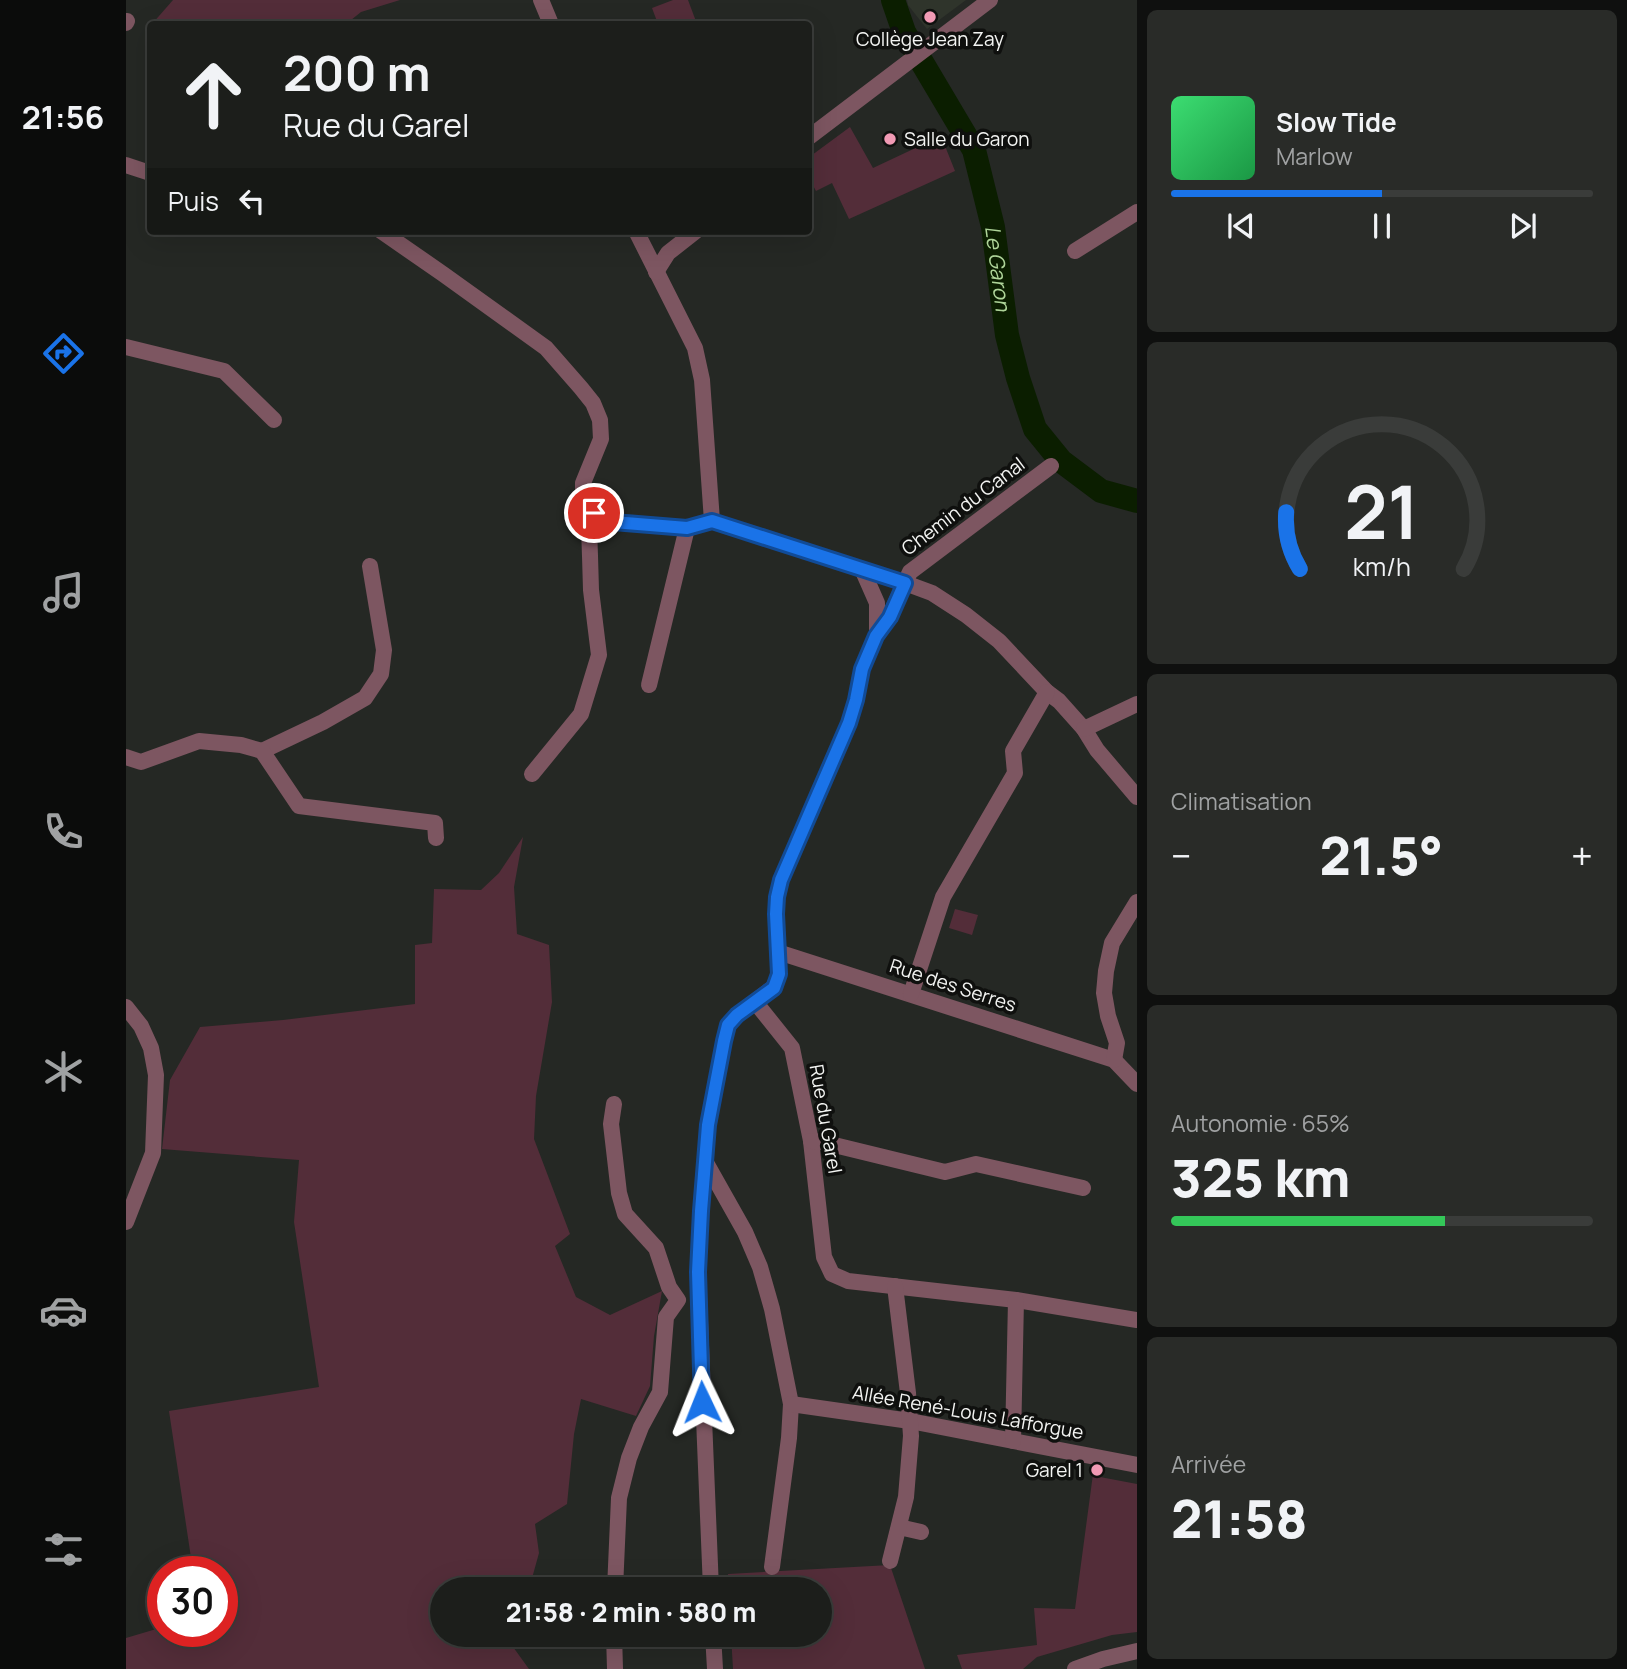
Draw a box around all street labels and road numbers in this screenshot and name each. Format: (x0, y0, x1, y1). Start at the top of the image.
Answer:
street label: Chemin du Canal (896, 451, 1030, 561)
street label: Rue des Serres (886, 952, 1020, 1018)
street label: Rue du Garel (804, 1062, 848, 1176)
street label: Allée René-Louis Lafforgue (850, 1379, 1086, 1445)

